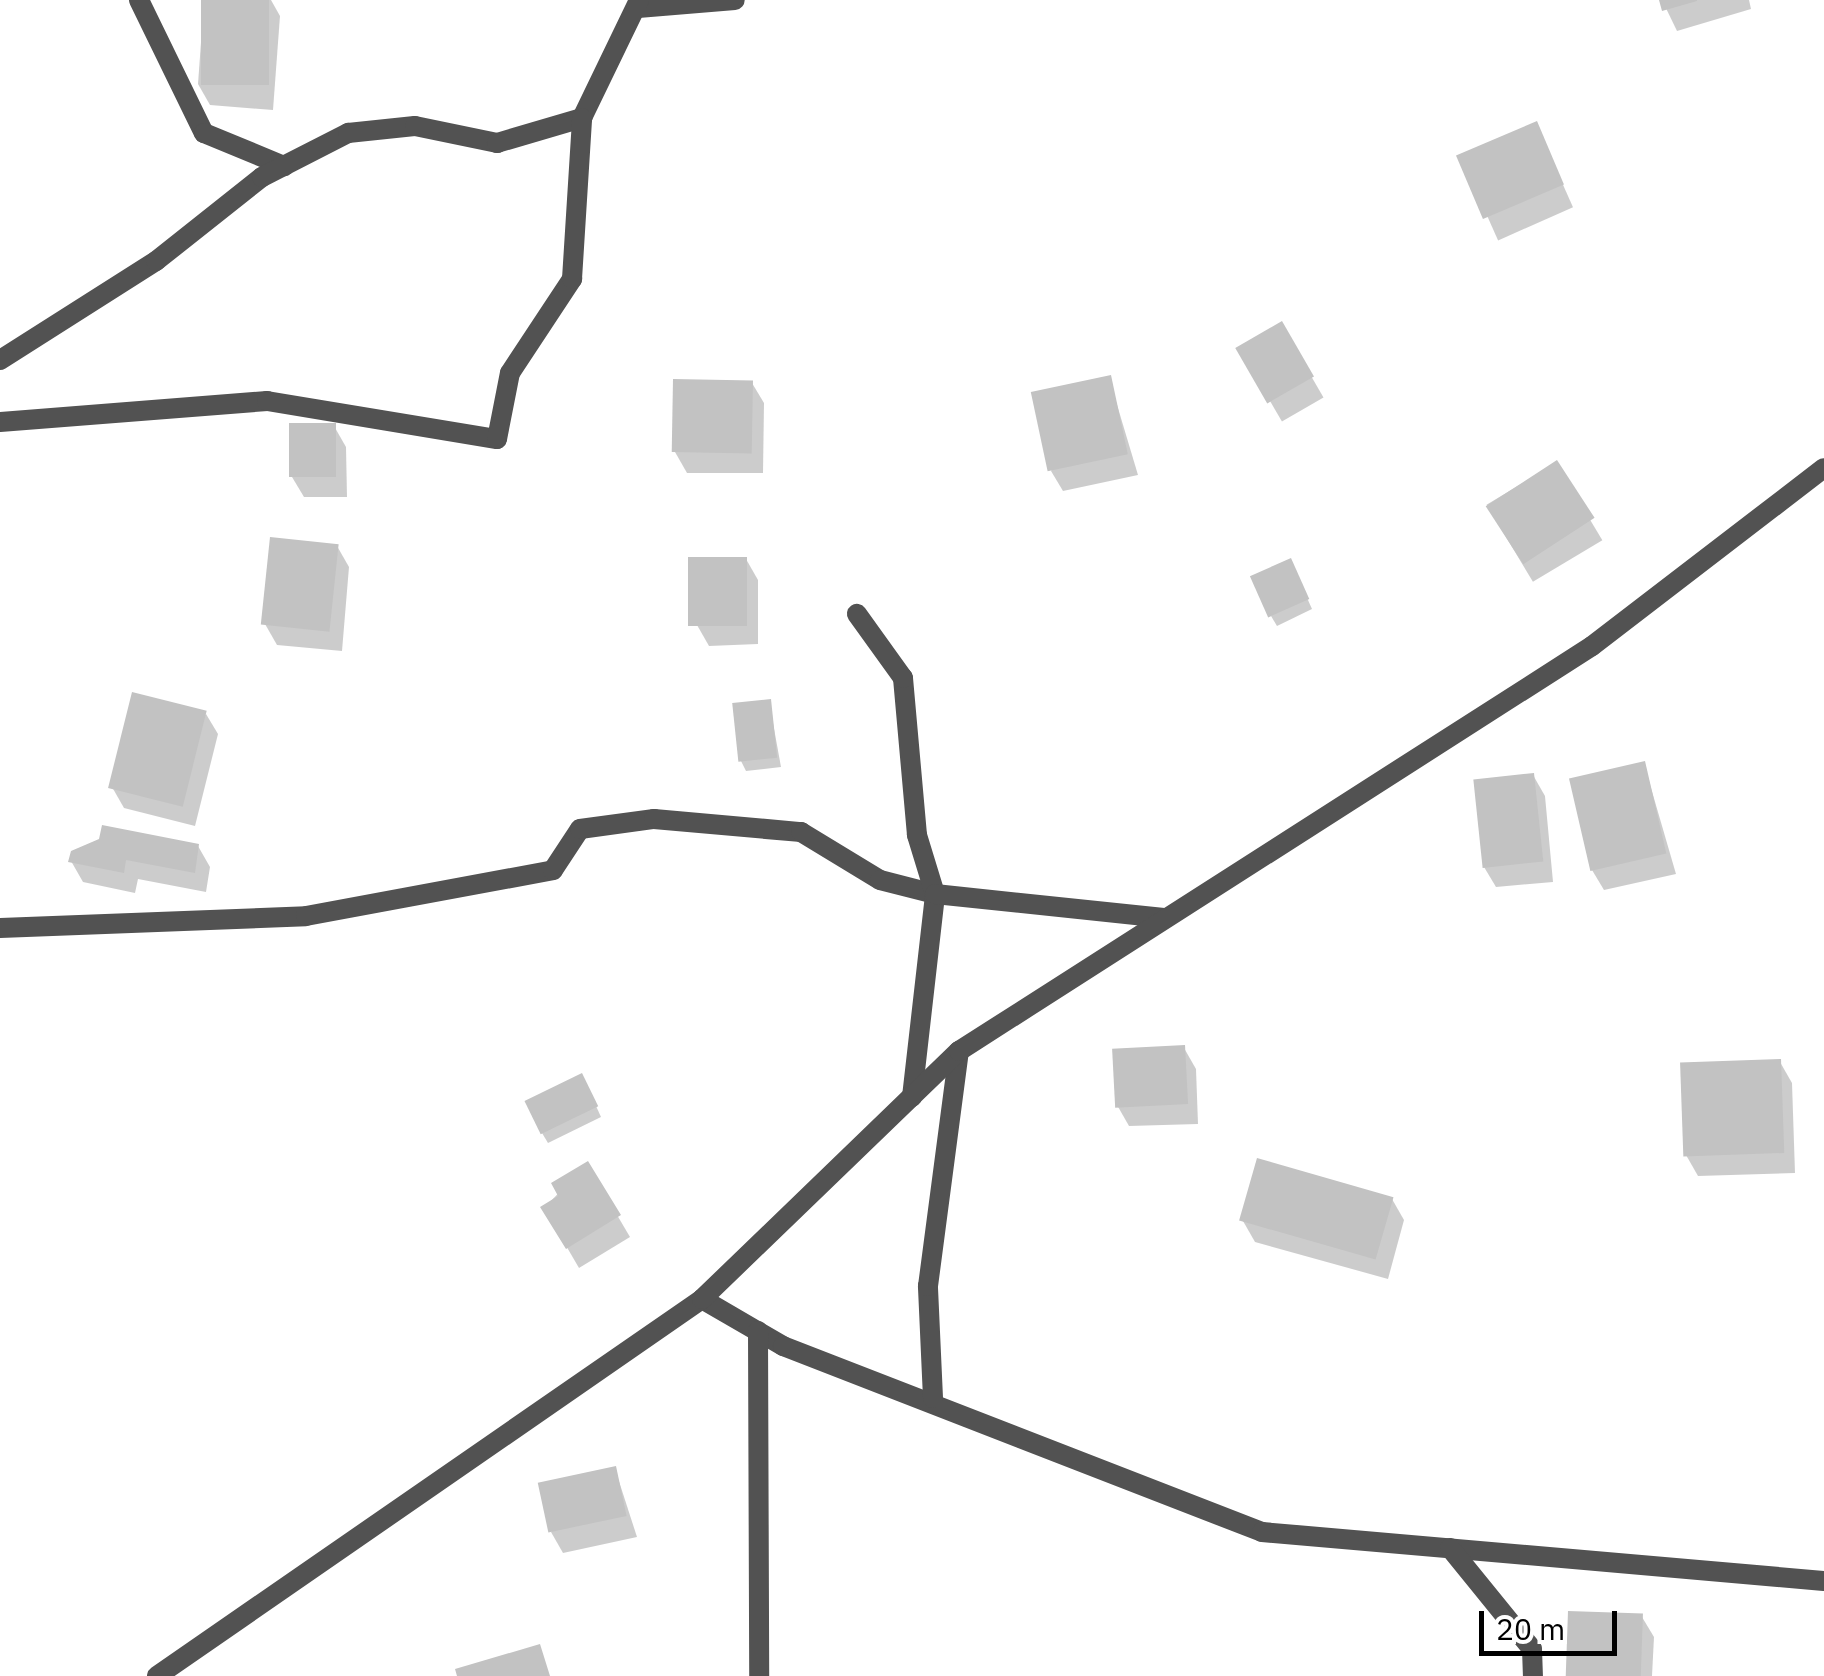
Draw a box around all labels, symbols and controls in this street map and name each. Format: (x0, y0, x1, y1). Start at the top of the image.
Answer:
scale bar (1484, 1591, 1622, 1653)
text: 20 m (1496, 1609, 1565, 1648)

